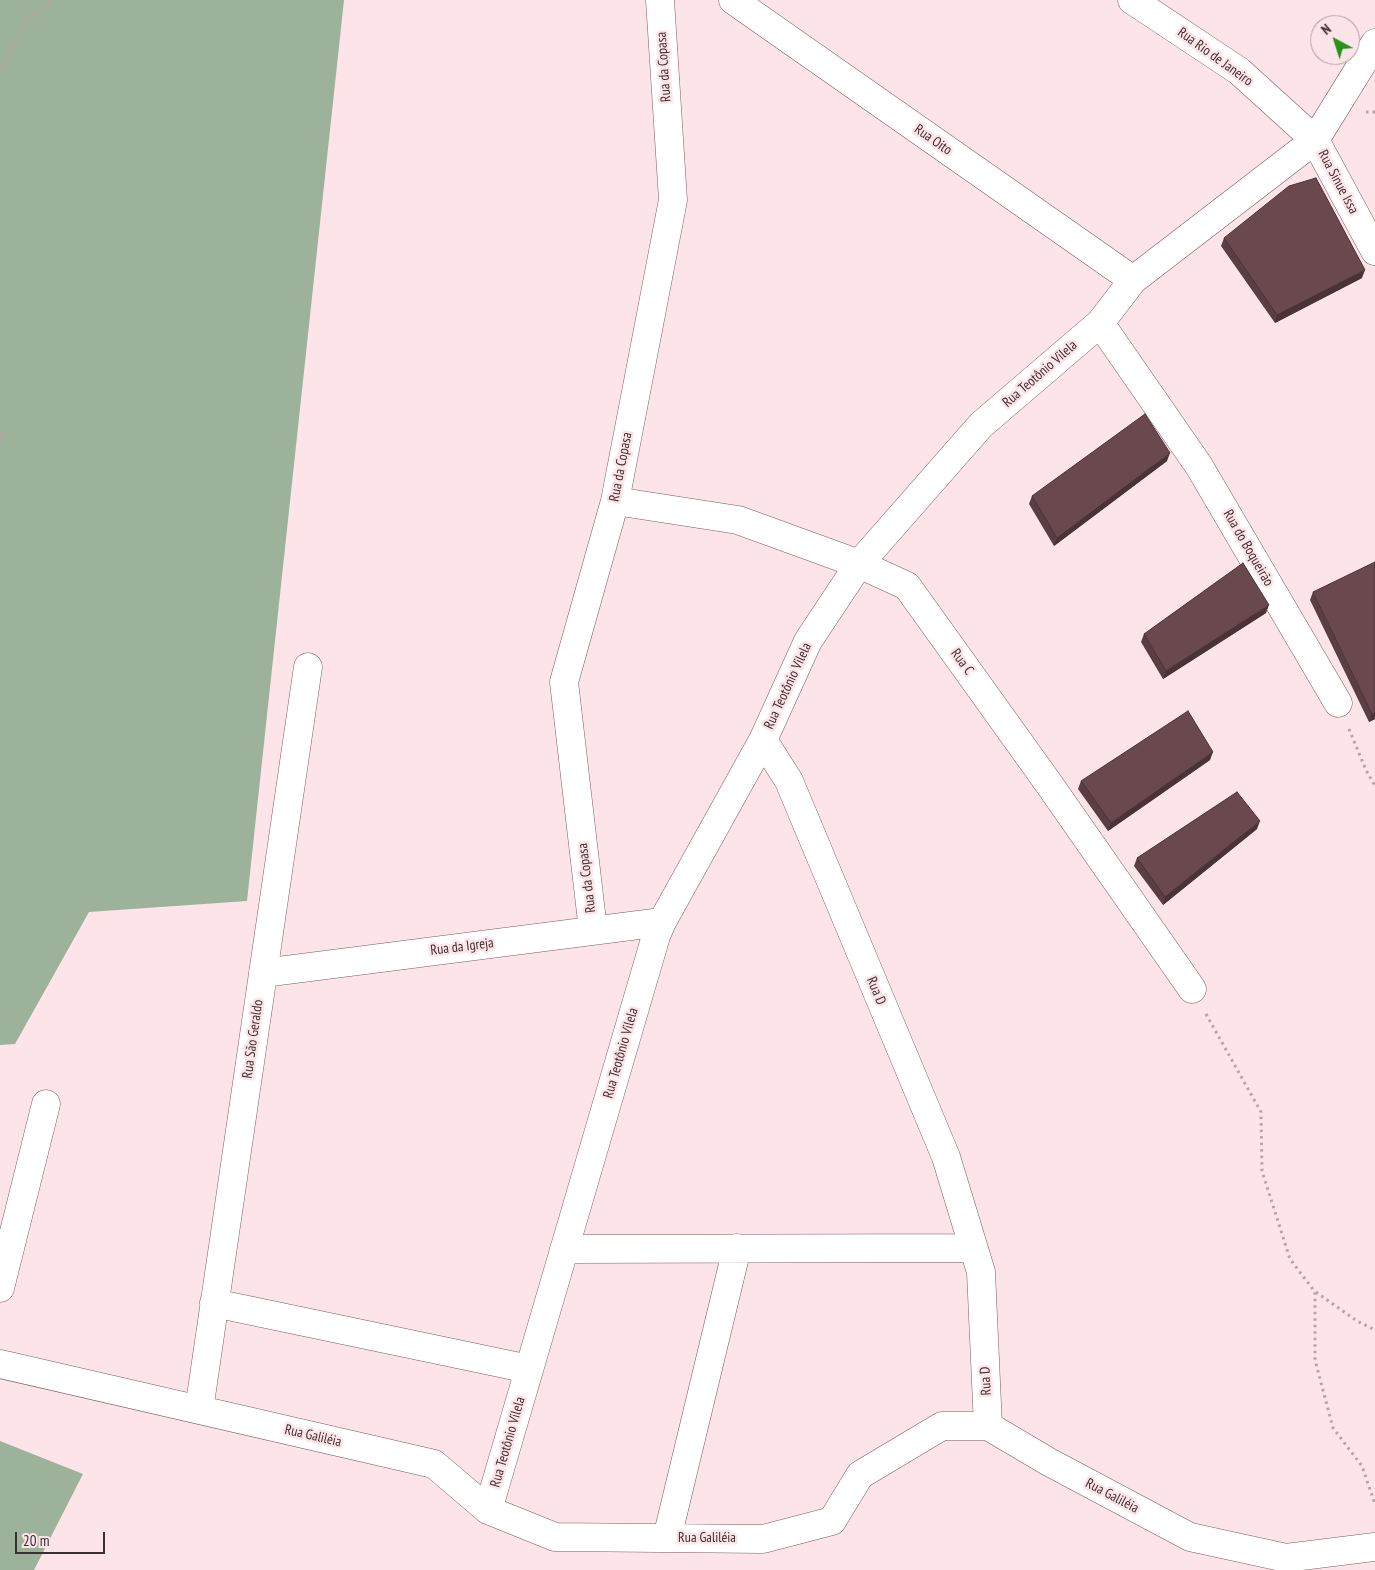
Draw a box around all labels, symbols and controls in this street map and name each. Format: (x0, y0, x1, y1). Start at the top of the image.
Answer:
north arrow (1310, 15, 1360, 65)
text: N (1317, 20, 1335, 39)
street label: Rua Rio de Janeiro (1174, 24, 1256, 90)
street label: Rua da Copasa (653, 31, 675, 103)
street label: Rua Oito (911, 121, 955, 159)
street label: Rua Sinue Issa (1314, 147, 1362, 217)
street label: Rua Teotônio Vilela (999, 337, 1081, 411)
street label: Rua da Copasa (606, 431, 636, 503)
street label: Rua do Boqueirão (1219, 507, 1277, 589)
street label: Rua Teotônio Vilela (761, 640, 815, 732)
street label: Rua C (947, 646, 977, 678)
street label: Rua da Copasa (574, 842, 600, 914)
street label: Rua da Igreja (429, 935, 495, 959)
street label: Rua D (863, 975, 889, 1007)
street label: Rua São Geraldo (239, 998, 267, 1080)
street label: Rua Teotônio Vilela (600, 1006, 642, 1100)
street label: Rua D (977, 1366, 995, 1396)
street label: Rua Teotônio Vilela (487, 1395, 529, 1489)
street label: Rua Galiléia (283, 1421, 343, 1451)
street label: Rua Galiléia (1083, 1475, 1141, 1517)
scale bar (18, 1522, 108, 1554)
street label: Rua Galiléia (678, 1530, 736, 1546)
text: 20 m (23, 1531, 49, 1550)

